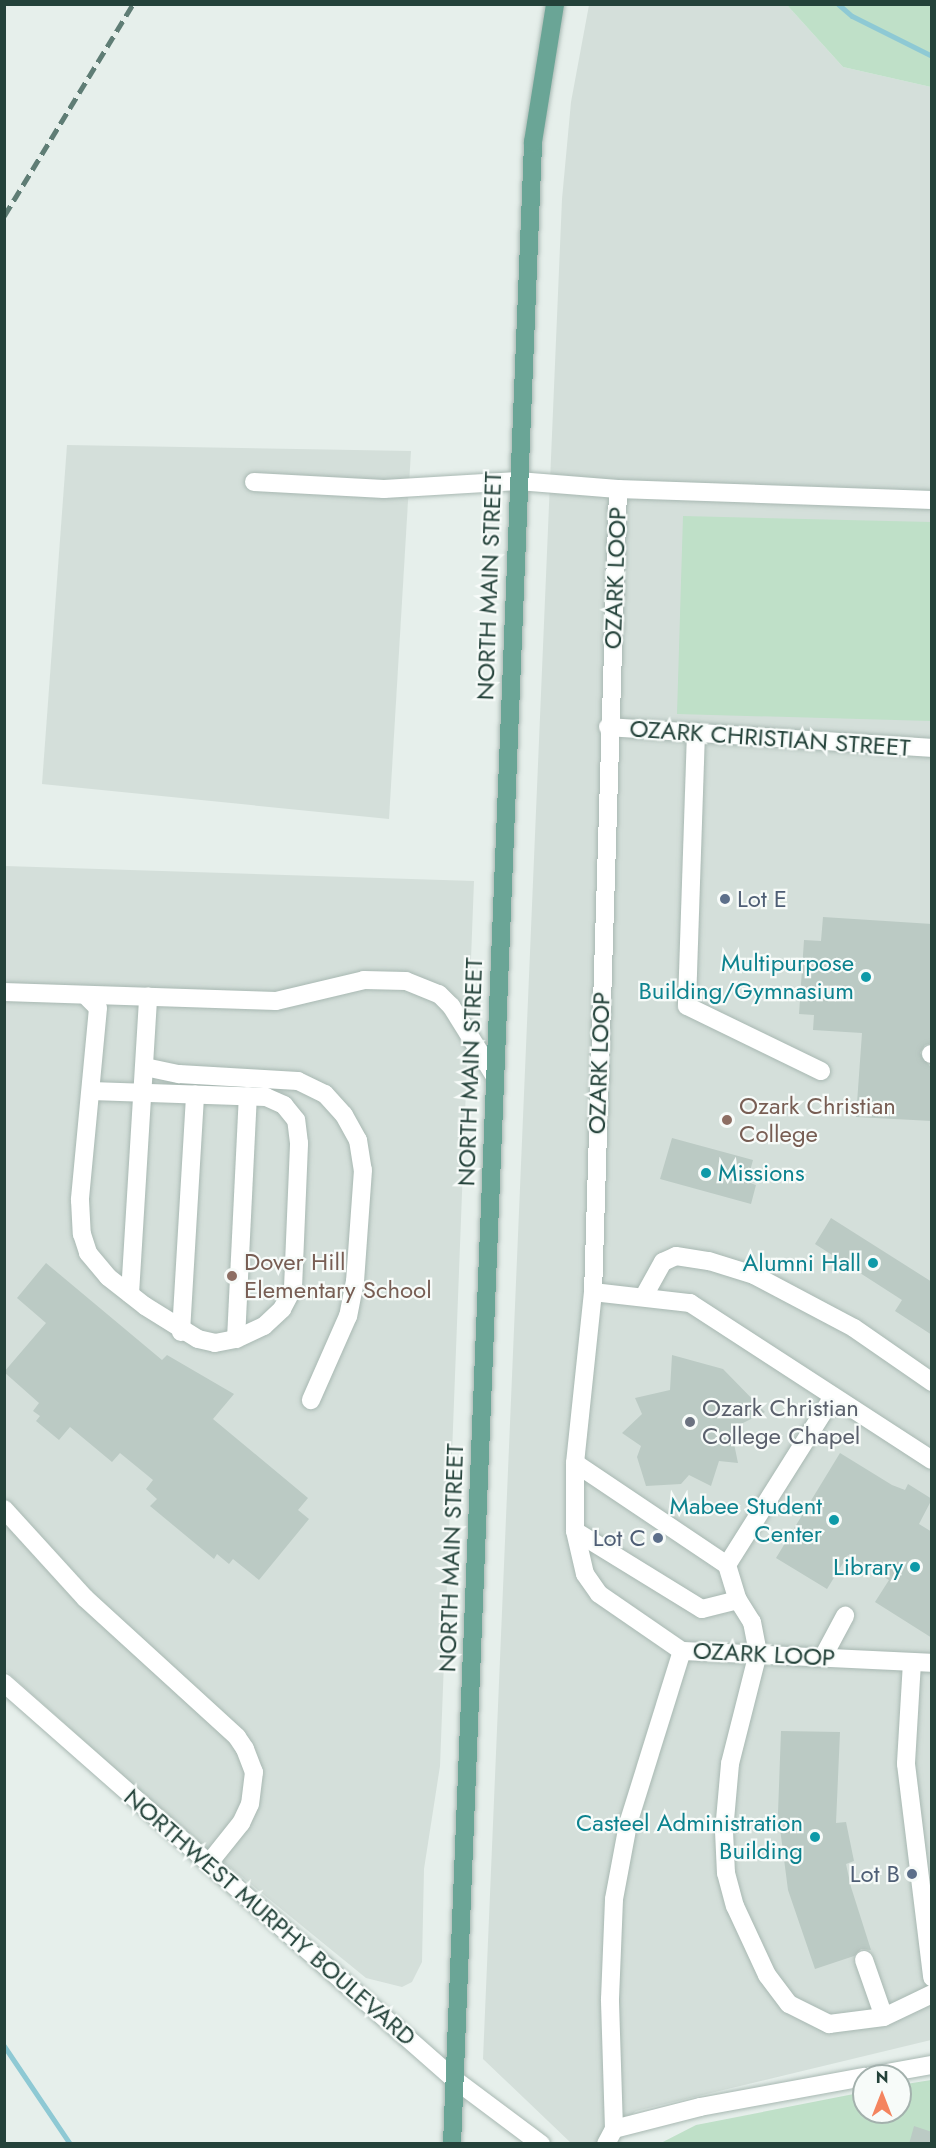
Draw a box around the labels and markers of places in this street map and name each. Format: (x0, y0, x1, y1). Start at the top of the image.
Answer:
place label: Lot E (737, 885, 787, 913)
marker: Lot E (718, 892, 732, 906)
place label: Multipurpose Building/Gymnasium (638, 949, 854, 1005)
marker: Multipurpose Building/Gymnasium (859, 970, 873, 984)
place label: Ozark Christian College (739, 1092, 896, 1148)
marker: Ozark Christian College (720, 1113, 734, 1127)
place label: Missions (718, 1159, 805, 1187)
marker: Missions (699, 1166, 713, 1180)
place label: Dover Hill Elementary School (244, 1248, 432, 1304)
place label: Alumni Hall (743, 1249, 861, 1277)
marker: Alumni Hall (866, 1256, 880, 1270)
marker: Dover Hill Elementary School (225, 1269, 239, 1283)
place label: Ozark Christian College Chapel (702, 1394, 860, 1450)
marker: Ozark Christian College Chapel (683, 1415, 697, 1429)
place label: Mabee Student Center (670, 1492, 822, 1548)
marker: Mabee Student Center (827, 1513, 841, 1527)
place label: Lot C (593, 1524, 646, 1552)
marker: Lot C (651, 1531, 665, 1545)
place label: Library (833, 1553, 903, 1581)
marker: Library (908, 1560, 922, 1574)
place label: Casteel Administration Building (576, 1809, 803, 1865)
marker: Casteel Administration Building (808, 1830, 822, 1844)
place label: Lot B (850, 1860, 900, 1888)
marker: Lot B (905, 1867, 919, 1881)

